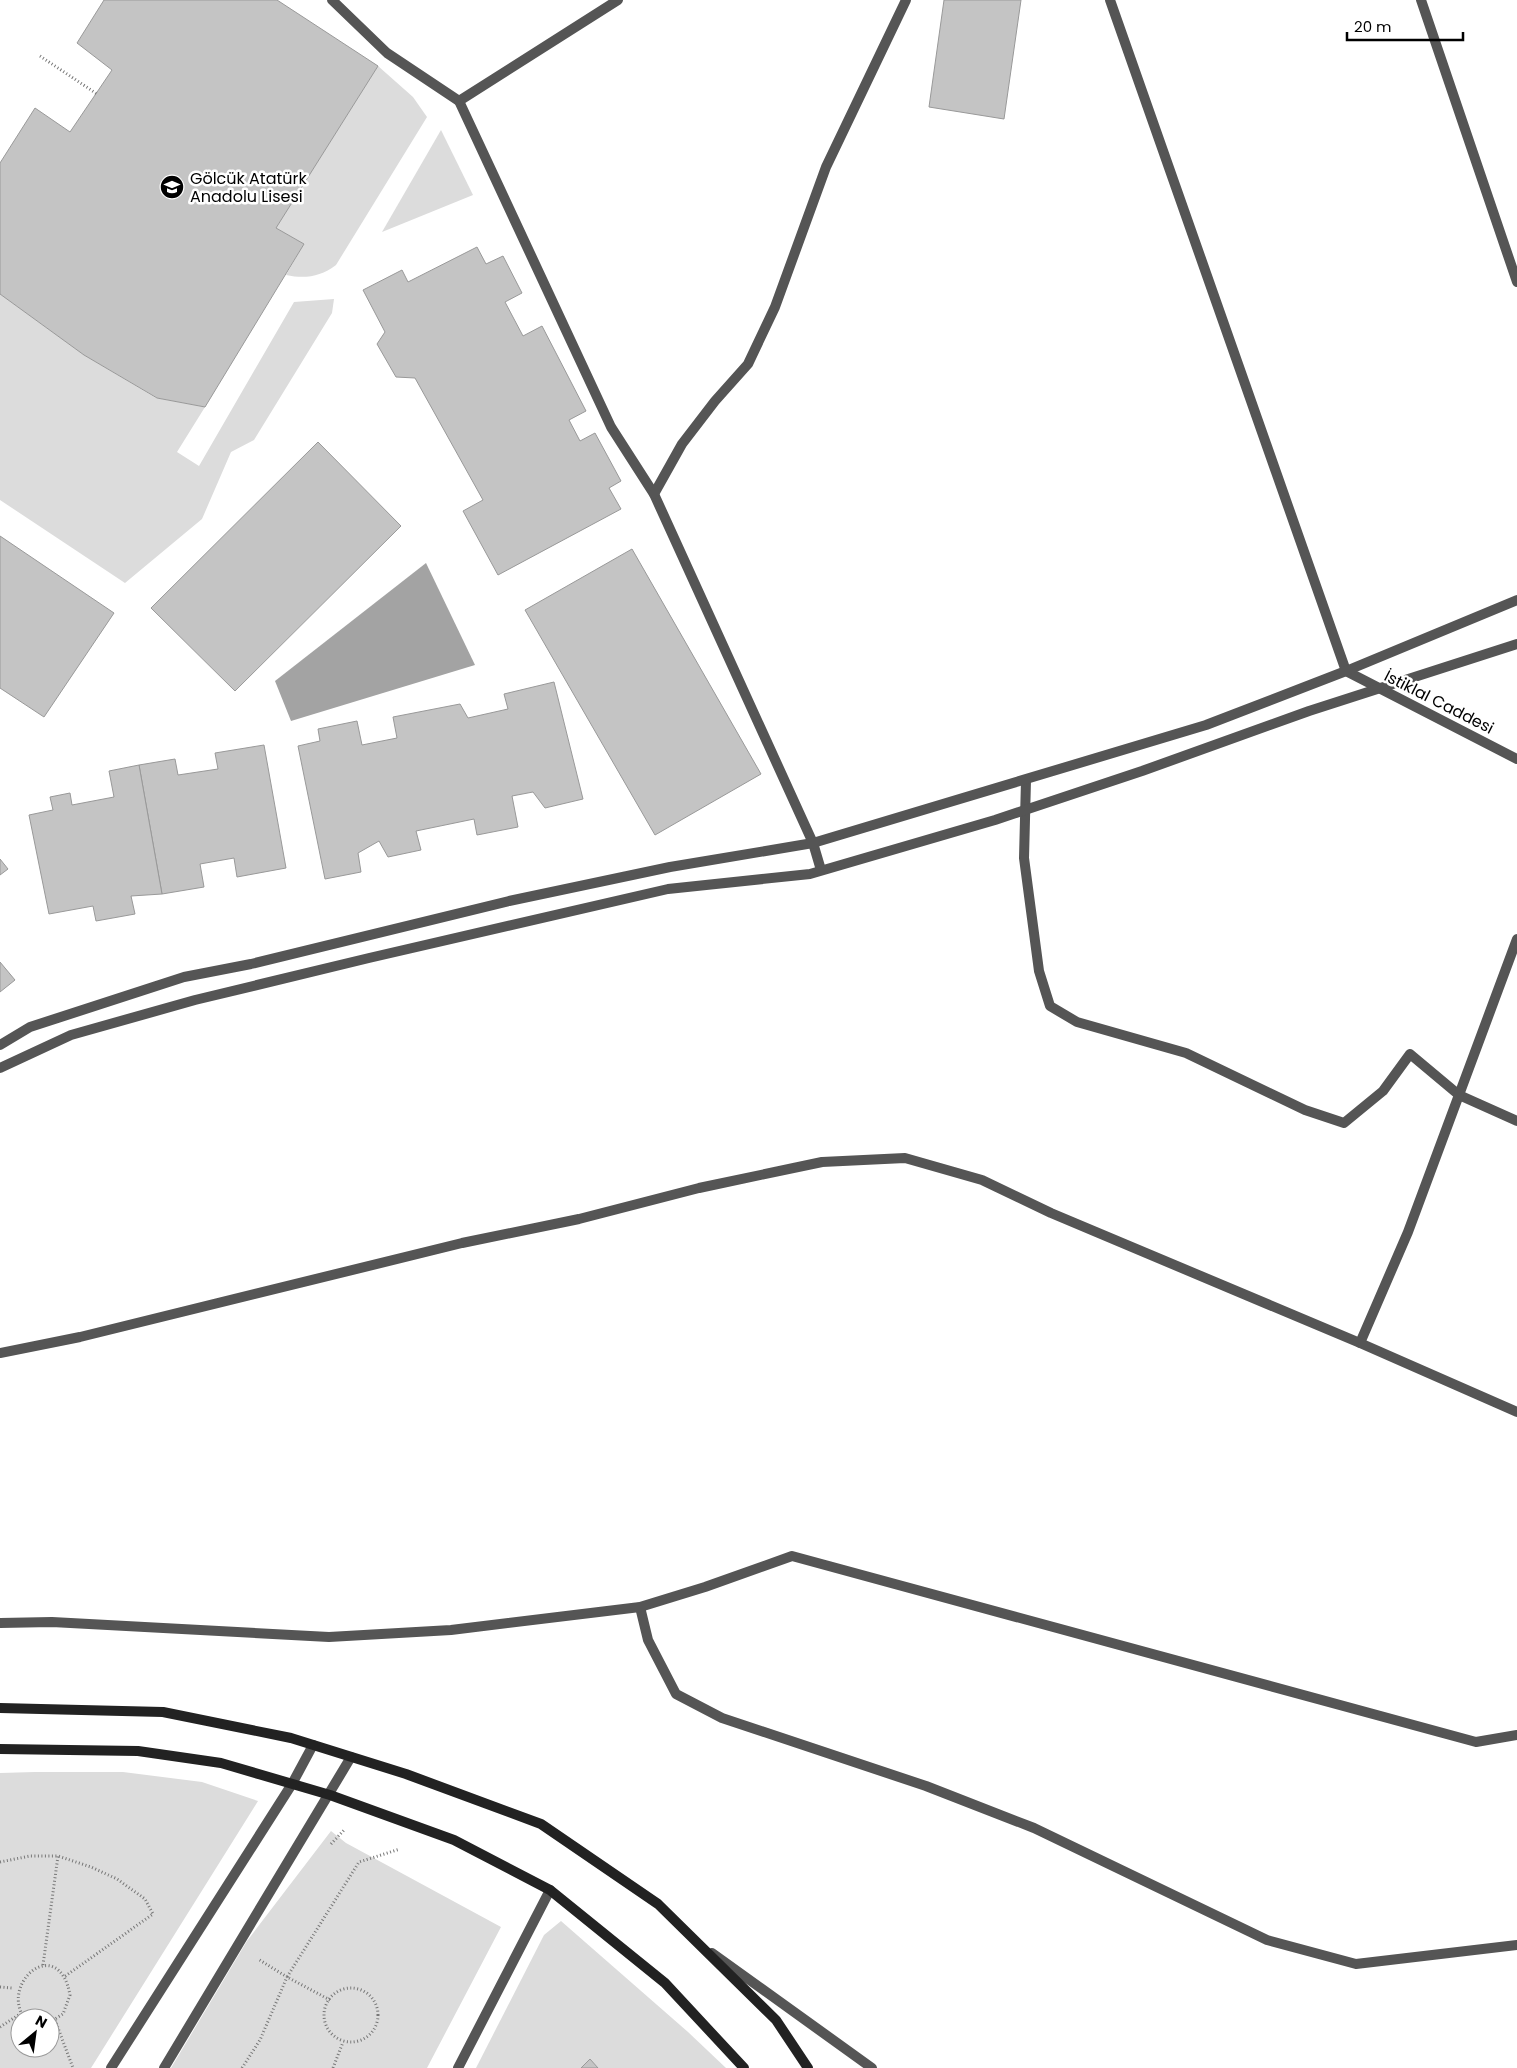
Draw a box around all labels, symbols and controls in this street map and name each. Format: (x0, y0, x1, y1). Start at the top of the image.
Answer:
scale bar (1347, 10, 1463, 42)
text: 20 m (1354, 16, 1392, 37)
place label: Gölcük Atatürk Anadolu Lisesi (190, 167, 308, 208)
school or university icon: Gölcük Atatürk Anadolu Lisesi (159, 174, 185, 200)
street label: İstiklal Caddesi (1380, 664, 1498, 740)
north arrow (10, 2008, 60, 2058)
text: N (32, 2010, 51, 2033)

